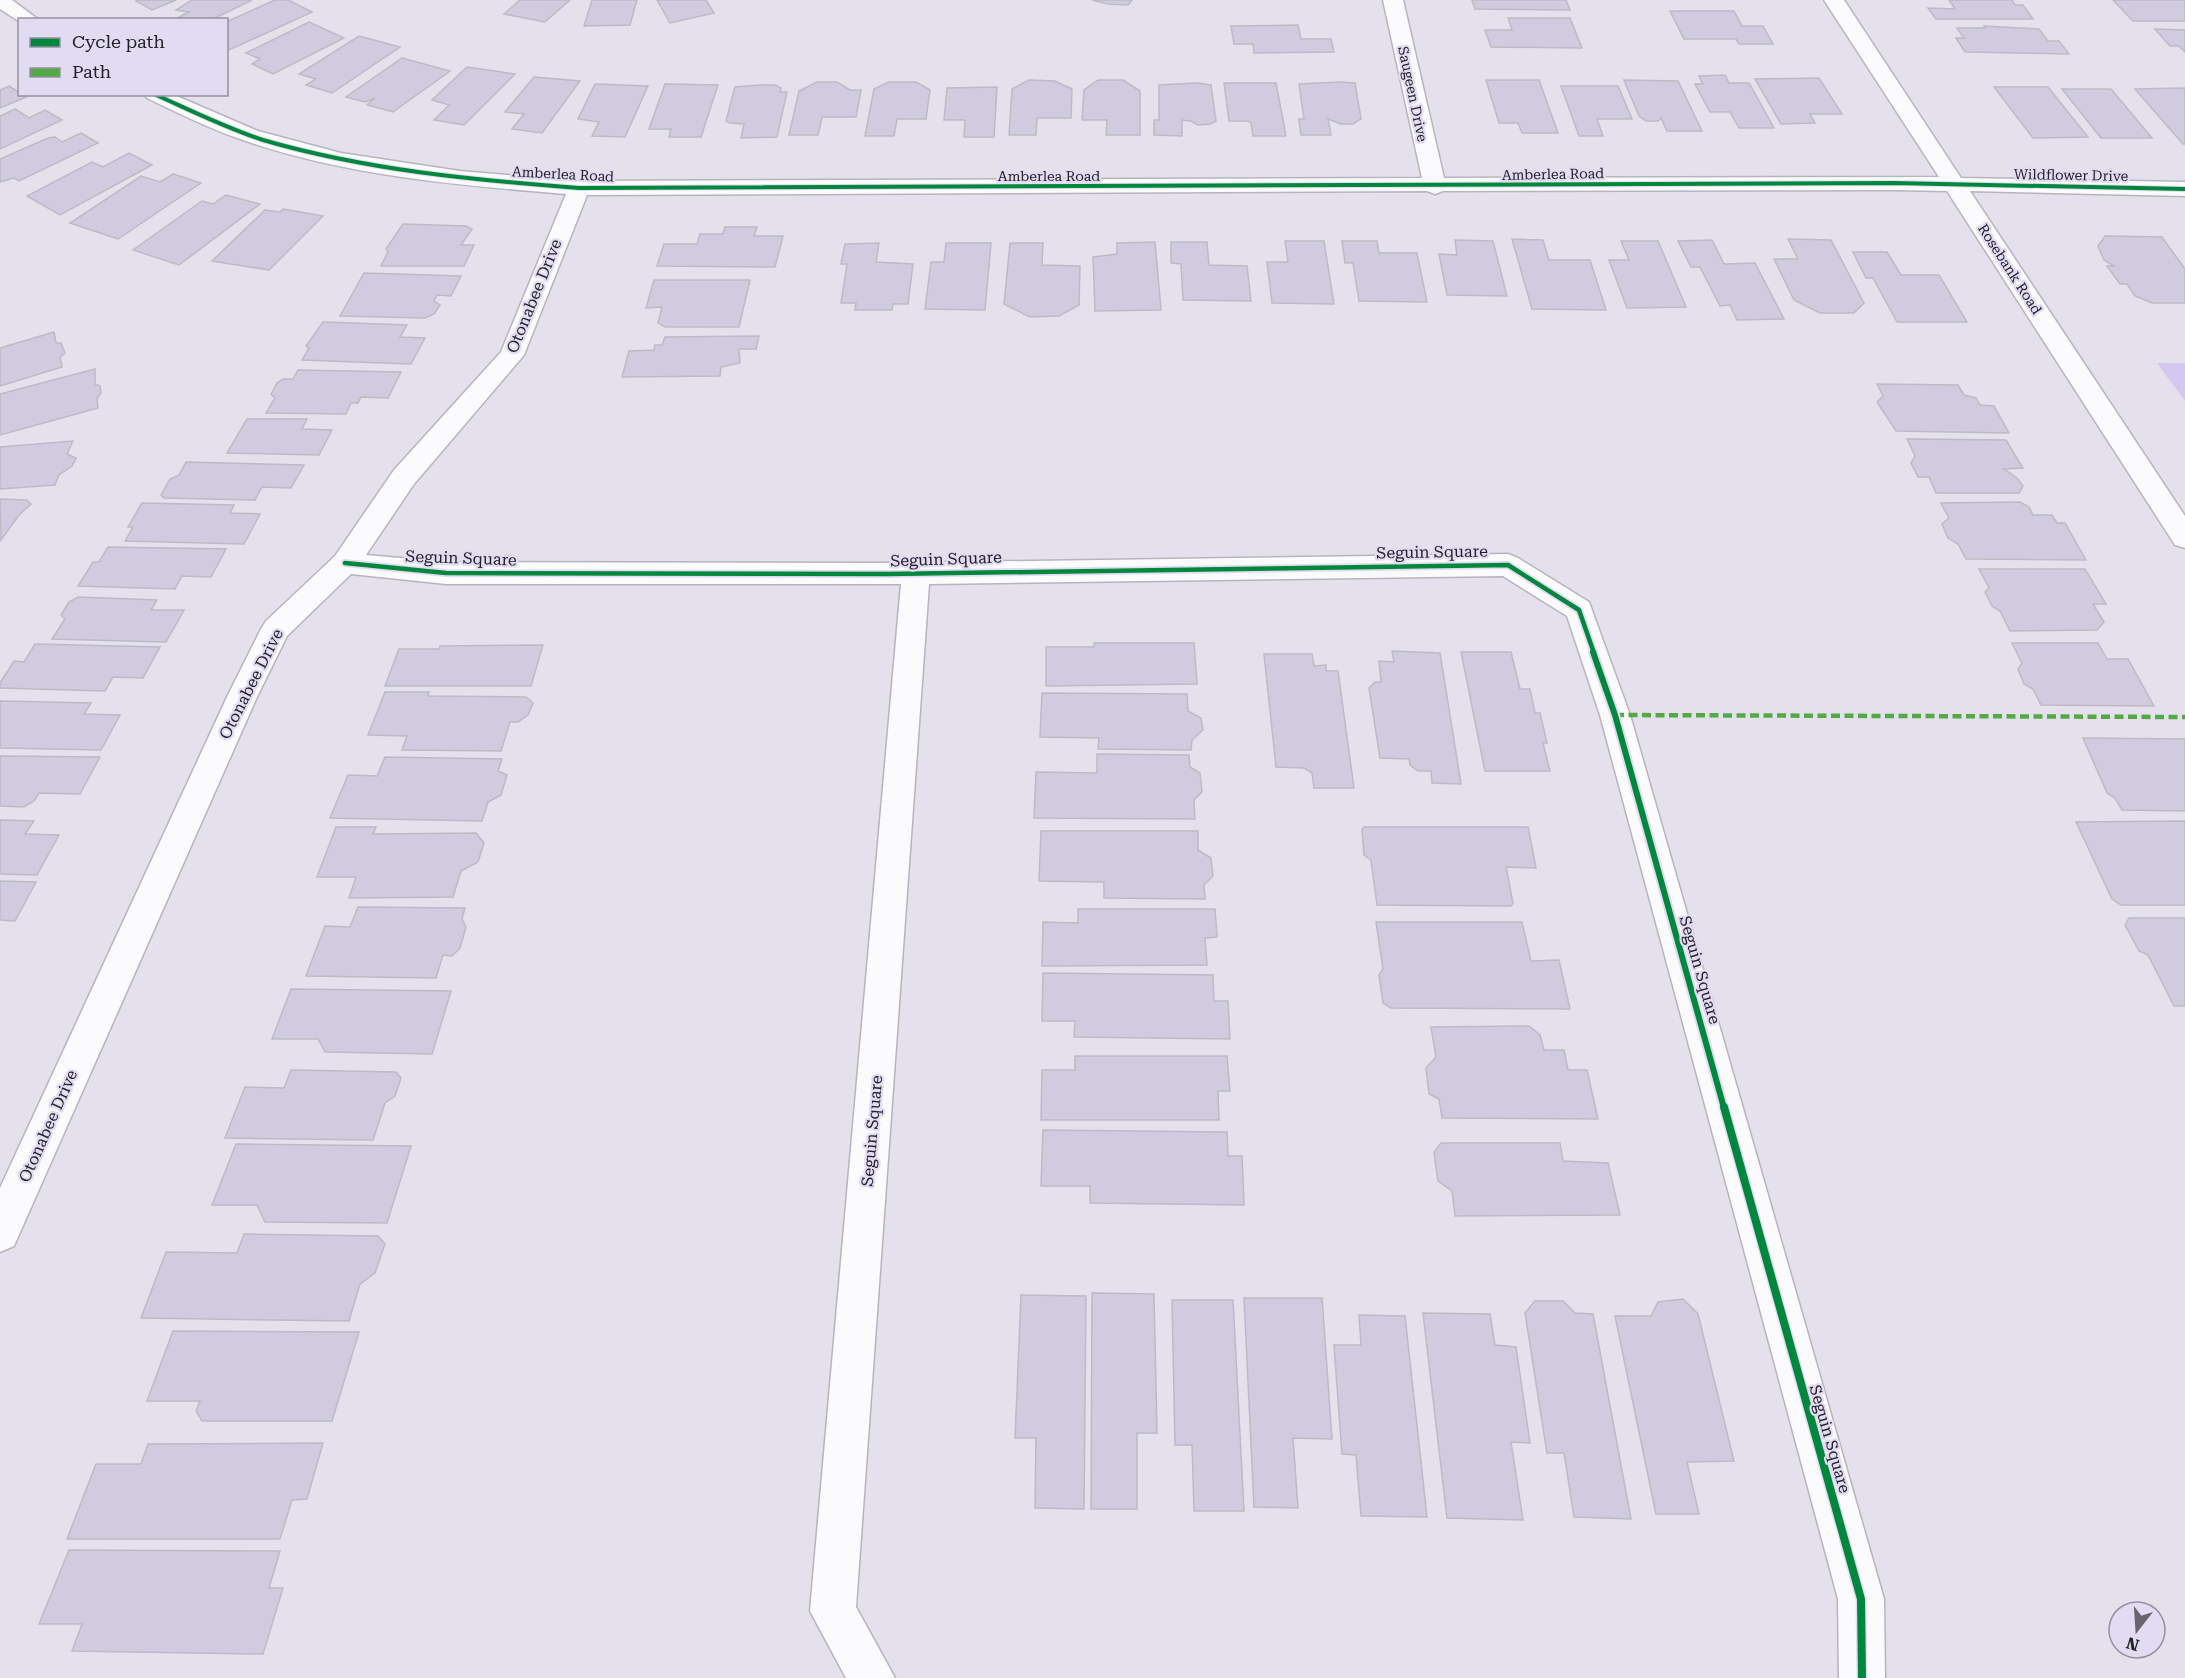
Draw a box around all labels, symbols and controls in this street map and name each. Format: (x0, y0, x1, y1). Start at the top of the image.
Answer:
legend (18, 18, 228, 96)
text: Cycle path (72, 31, 165, 52)
street label: Saugeen Drive (1395, 45, 1431, 144)
text: Path (72, 61, 111, 82)
street label: Amberlea Road (512, 163, 615, 185)
street label: Amberlea Road (1502, 165, 1604, 183)
street label: Wildflower Drive (2014, 166, 2129, 184)
street label: Amberlea Road (998, 168, 1100, 184)
street label: Rosebank Road (1975, 221, 2045, 317)
street label: Otonabee Drive (502, 236, 566, 356)
street label: Seguin Square (1376, 542, 1488, 562)
street label: Seguin Square (405, 547, 517, 569)
street label: Seguin Square (890, 548, 1002, 570)
street label: Otonabee Drive (215, 626, 287, 742)
street label: Seguin Square (1675, 914, 1725, 1027)
street label: Otonabee Drive (15, 1067, 81, 1185)
street label: Seguin Square (858, 1074, 886, 1187)
street label: Seguin Square (1805, 1383, 1855, 1496)
north arrow (2107, 1600, 2167, 1660)
text: N (2124, 1633, 2141, 1655)

